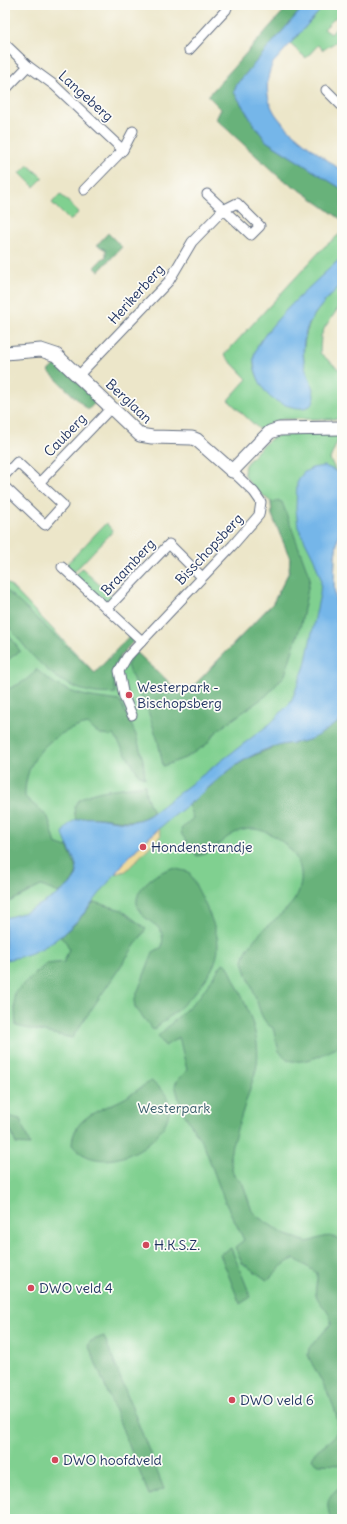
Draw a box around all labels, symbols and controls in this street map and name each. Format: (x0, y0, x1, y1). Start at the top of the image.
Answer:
street label: Langeberg (55, 67, 117, 125)
street label: Herikerberg (104, 260, 168, 328)
street label: Berglaan (102, 375, 156, 427)
street label: Cauberg (40, 409, 90, 461)
street label: Bisschopsberg (171, 510, 247, 588)
street label: Braamberg (97, 535, 159, 599)
place label: Westerpark - Bischopsberg (137, 678, 222, 712)
marker: Westerpark - Bischopsberg (124, 690, 134, 700)
place label: Hondenstrandje (151, 838, 253, 856)
marker: Hondenstrandje (138, 842, 148, 852)
park label: Westerpark (138, 1099, 210, 1117)
place label: H.K.S.Z. (154, 1236, 200, 1254)
marker: H.K.S.Z. (141, 1240, 151, 1250)
place label: DWO veld 4 (39, 1279, 113, 1297)
marker: DWO veld 4 (26, 1283, 36, 1293)
place label: DWO veld 6 (240, 1391, 314, 1409)
marker: DWO veld 6 (227, 1395, 237, 1405)
place label: DWO hoofdveld (63, 1451, 162, 1469)
marker: DWO hoofdveld (50, 1455, 60, 1465)

